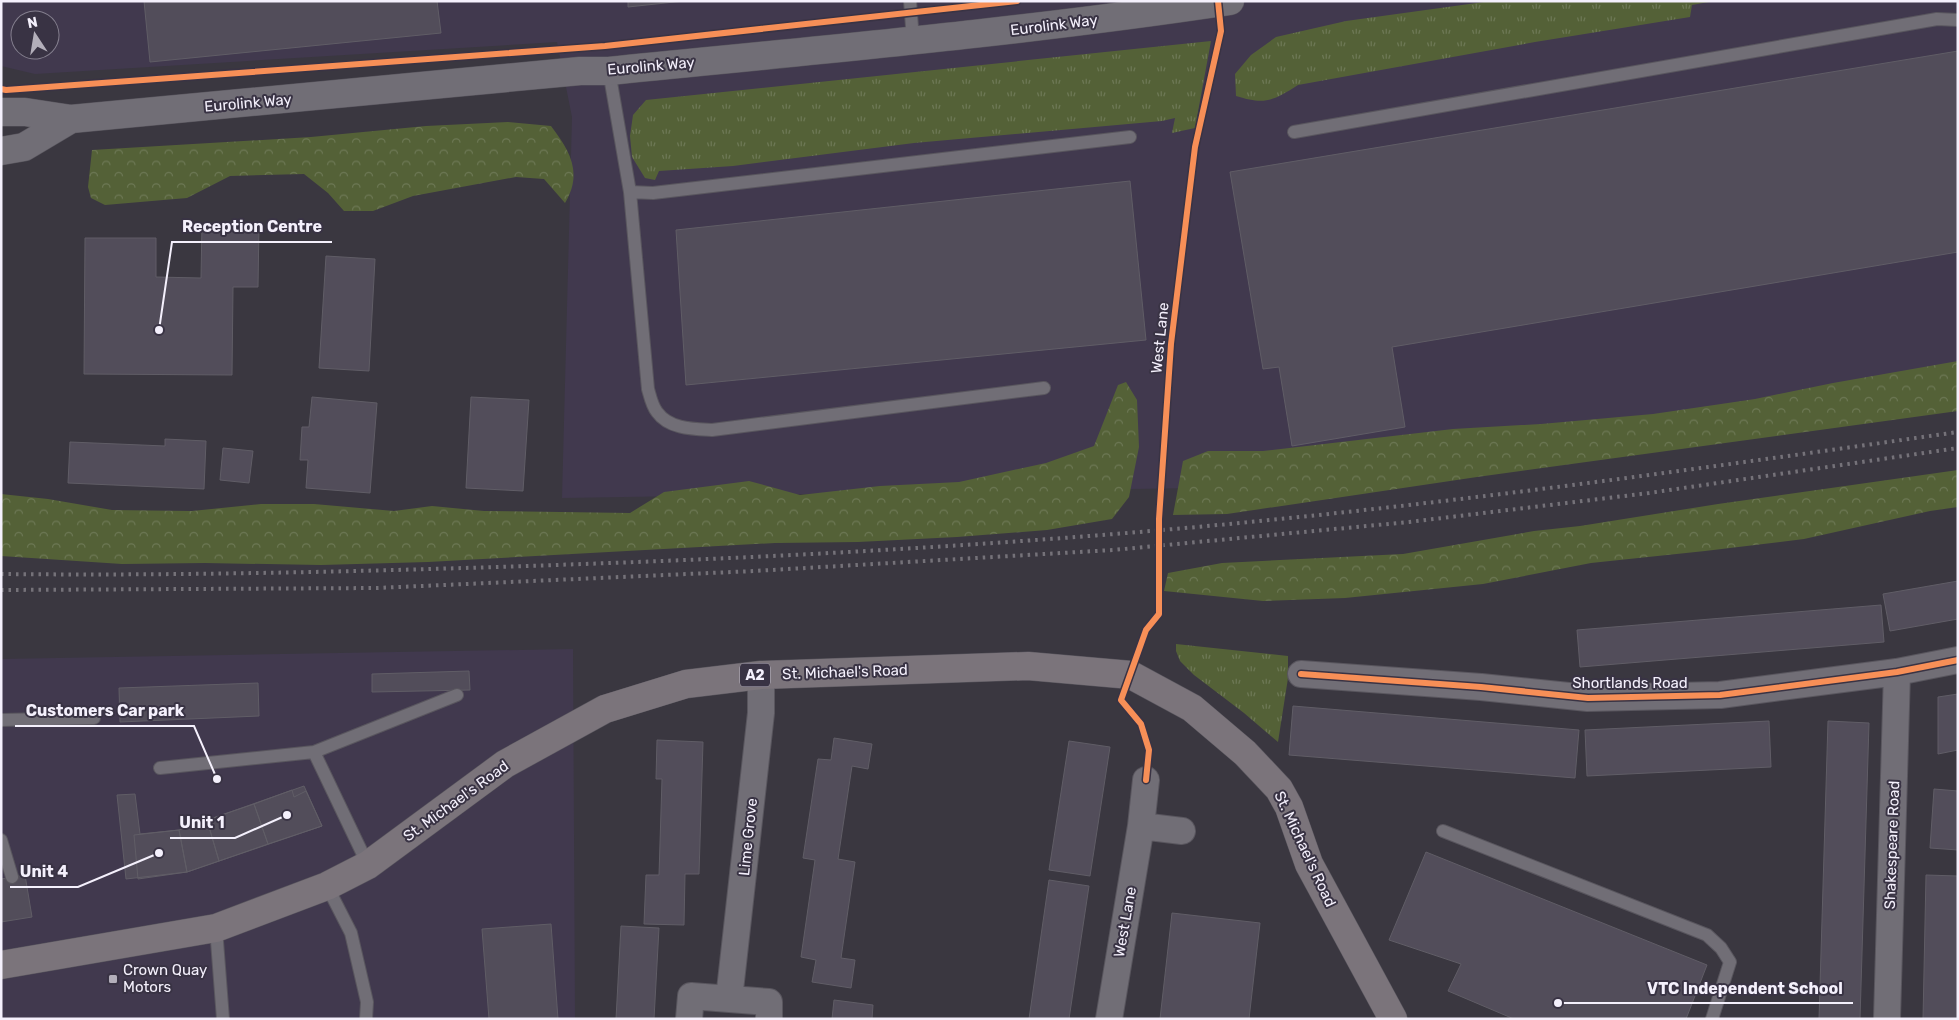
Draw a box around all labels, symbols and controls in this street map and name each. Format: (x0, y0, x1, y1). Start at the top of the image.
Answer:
north arrow (10, 10, 60, 60)
street label: Eurolink Way (1009, 11, 1099, 39)
text: N (26, 13, 39, 32)
street label: Eurolink Way (607, 53, 695, 79)
street label: Eurolink Way (204, 90, 292, 116)
callout: Reception Centre (172, 211, 332, 242)
text: Reception Centre (182, 217, 322, 236)
street label: West Lane (1147, 302, 1173, 374)
street label: St. Michael's Road (782, 661, 908, 683)
road number: A2 (740, 664, 770, 686)
street label: Shortlands Road (1572, 674, 1688, 692)
callout: Customers Car park (15, 695, 194, 726)
text: Customers Car park (26, 701, 185, 720)
street label: St. Michael's Road (400, 757, 512, 845)
street label: Shakespeare Road (1881, 780, 1903, 910)
street label: St. Michael's Road (1270, 788, 1340, 910)
street label: Lime Grove (735, 797, 761, 877)
callout: Unit 1 (170, 807, 235, 838)
text: Unit 1 (179, 813, 225, 832)
callout: Unit 4 (10, 856, 78, 887)
text: Unit 4 (20, 862, 68, 881)
street label: West Lane (1110, 885, 1140, 959)
place label: Crown Quay Motors (123, 961, 207, 996)
callout: VTC Independent School (1638, 972, 1853, 1003)
marker: Crown Quay Motors (107, 973, 119, 985)
text: VTC Independent School (1647, 979, 1843, 998)

